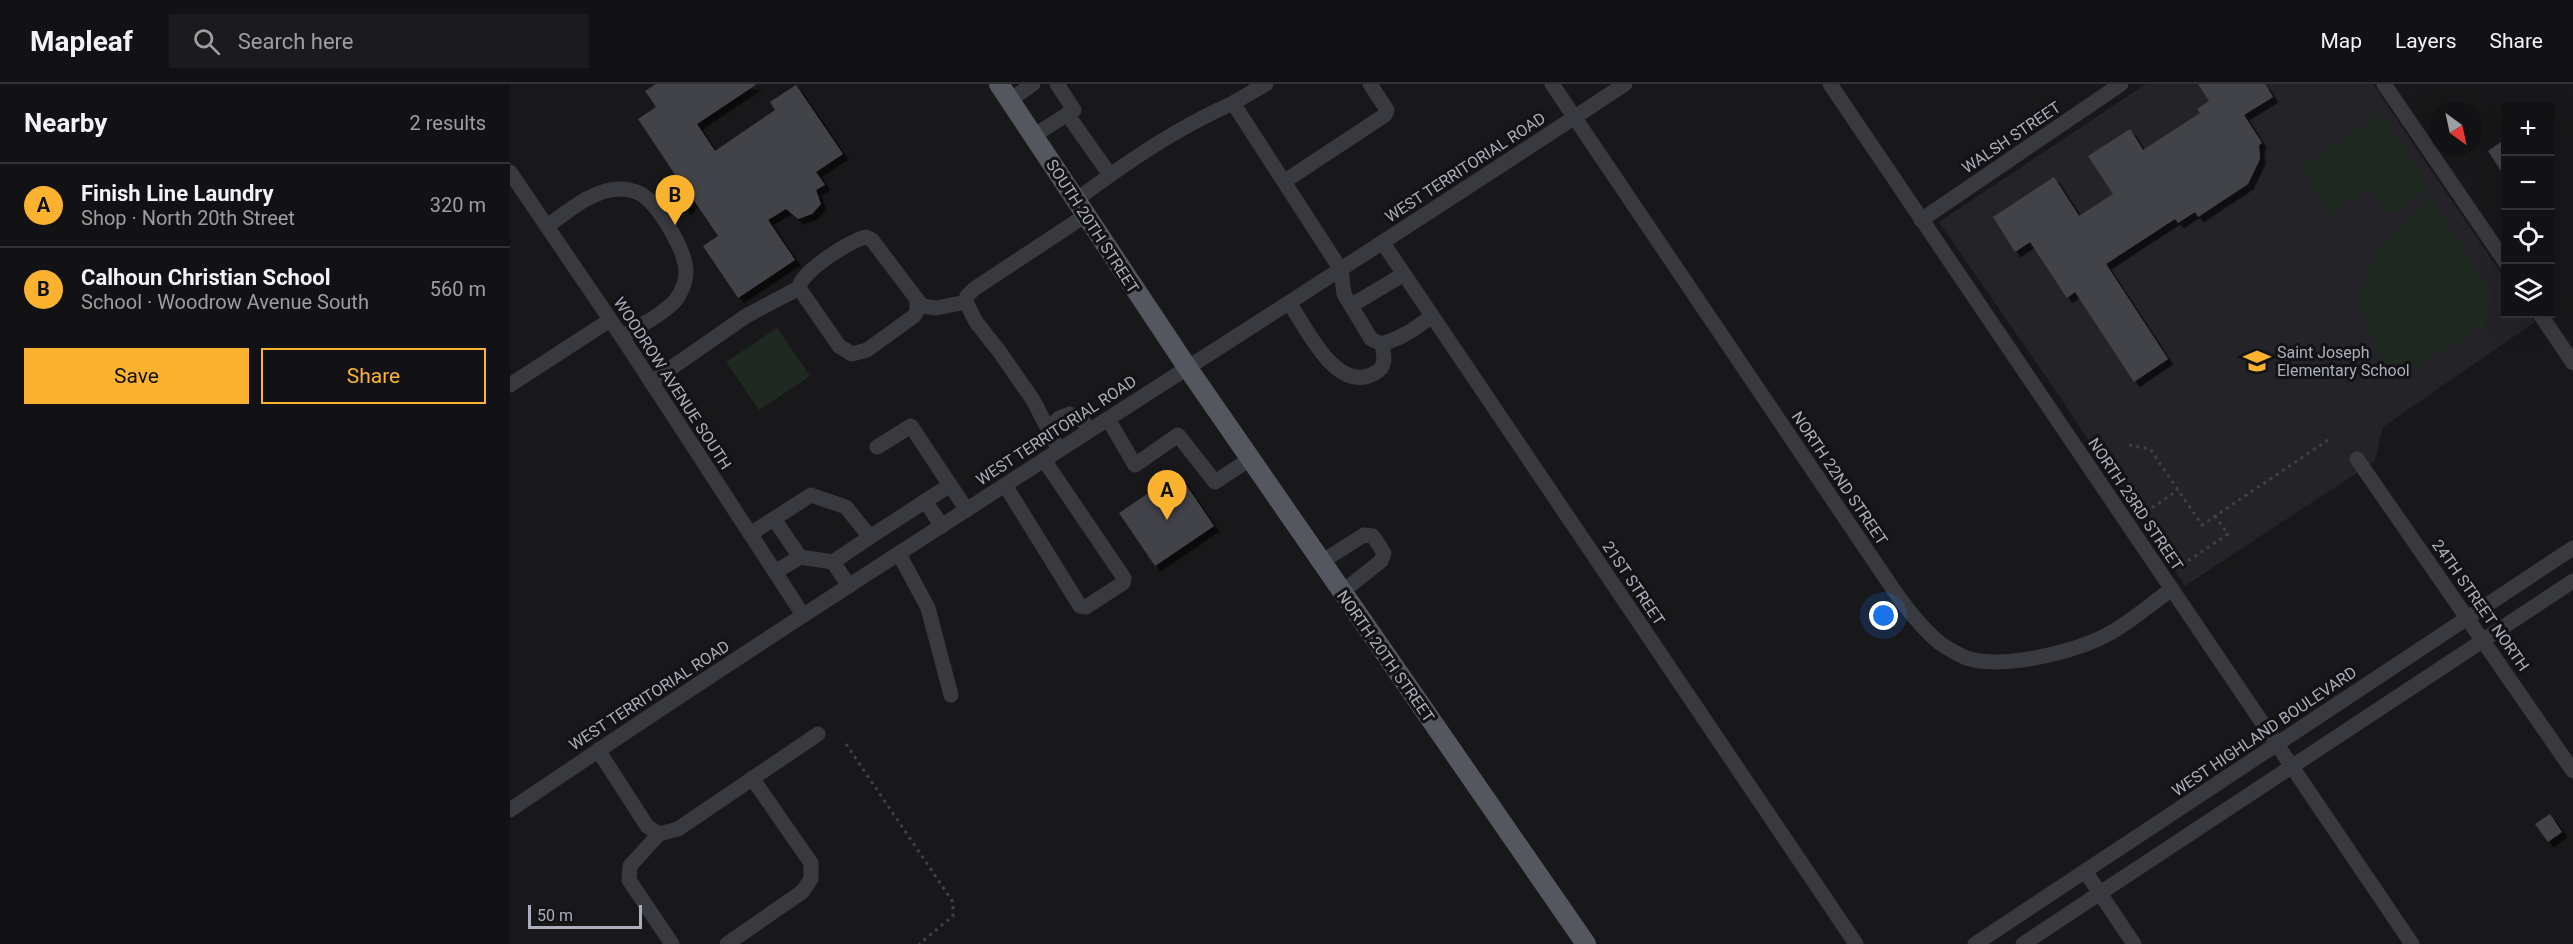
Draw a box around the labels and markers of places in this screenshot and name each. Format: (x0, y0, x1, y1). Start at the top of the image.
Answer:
pin: B (656, 176, 694, 225)
place label: Saint Joseph Elementary School (2277, 343, 2410, 380)
school or university icon: Saint Joseph Elementary School (2242, 346, 2272, 376)
pin: A (1148, 470, 1186, 520)

